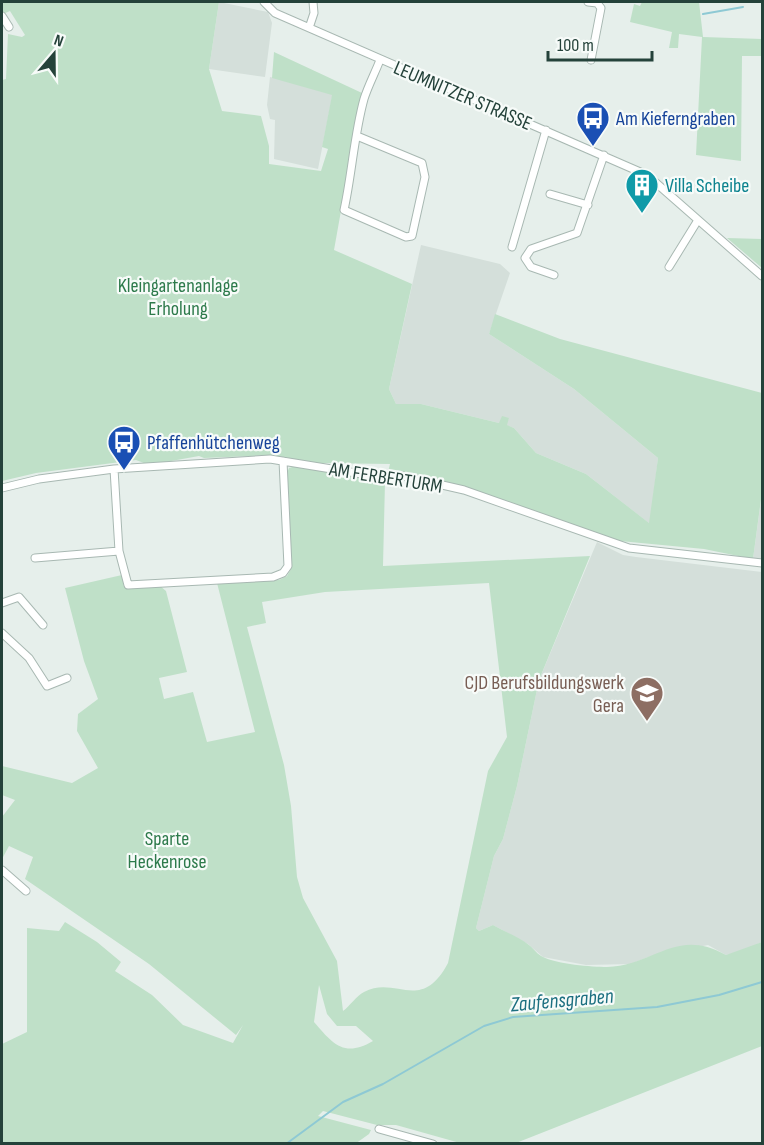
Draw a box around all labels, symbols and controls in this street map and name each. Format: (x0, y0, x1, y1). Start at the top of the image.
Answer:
north arrow (24, 24, 84, 84)
scale bar (548, 24, 652, 62)
text: N (51, 31, 66, 52)
text: 100 m (557, 35, 594, 56)
street label: LEUMNITZER STRASSE (390, 56, 535, 136)
bus stop icon: Am Kieferngraben (575, 100, 611, 147)
place label: Am Kieferngraben (615, 107, 736, 131)
building icon: Villa Scheibe (624, 167, 660, 214)
place label: Villa Scheibe (665, 174, 749, 198)
park label: Kleingartenanlage Erholung (118, 274, 238, 321)
bus stop icon: Pfaffenhütchenweg (106, 424, 142, 471)
place label: Pfaffenhütchenweg (147, 431, 280, 455)
street label: AM FERBERTURM (327, 457, 444, 499)
place label: CJD Berufsbildungswerk Gera (465, 671, 624, 718)
school or university icon: CJD Berufsbildungswerk Gera (629, 675, 665, 722)
park label: Sparte Heckenrose (127, 827, 207, 874)
water label: Zaufensgraben (509, 984, 615, 1018)

